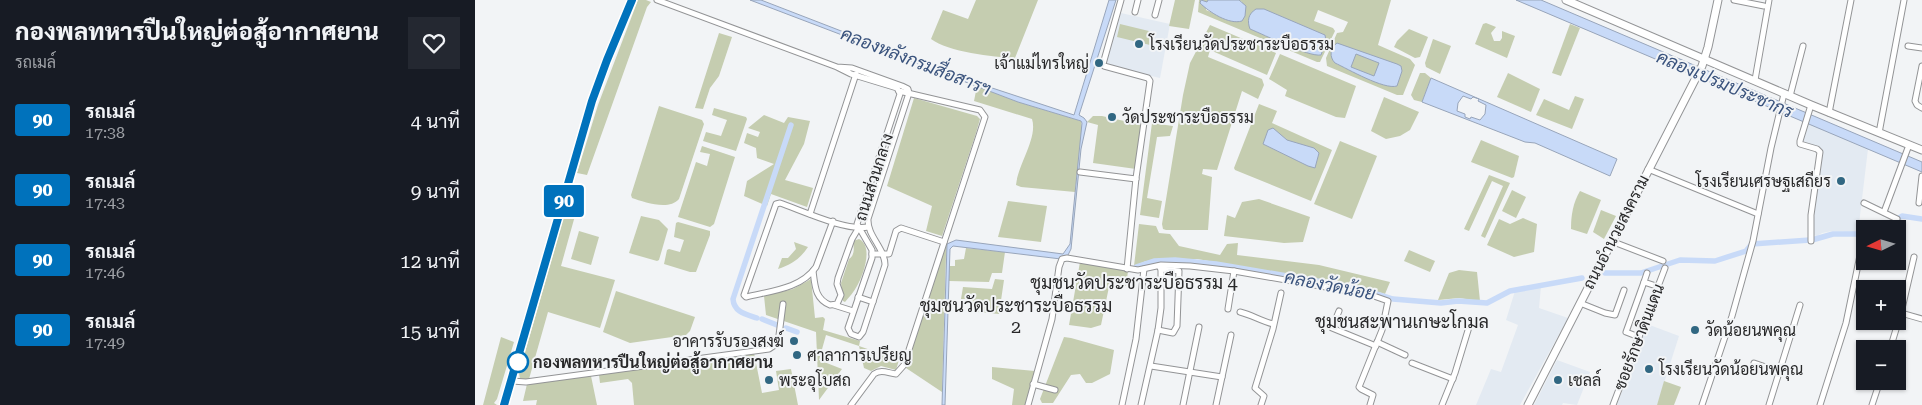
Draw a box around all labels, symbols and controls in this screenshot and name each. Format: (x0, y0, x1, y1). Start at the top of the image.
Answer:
button: heart (408, 17, 460, 69)
text: กองพลทหารปืนใหญ่ต่อสู้อากาศยาน (15, 18, 379, 46)
water label: คลองหลังกรมสื่อสารฯ (838, 18, 996, 99)
place label: โรงเรียนวัดประชาระบือธรรม (1148, 33, 1334, 54)
marker: โรงเรียนวัดประชาระบือธรรม (1133, 38, 1145, 50)
water label: คลองเปรมประชากร (1654, 46, 1797, 123)
place label: เจ้าแม่ไทรใหญ่ (994, 52, 1089, 73)
text: รถเมล์ (15, 53, 56, 72)
marker: เจ้าแม่ไทรใหญ่ (1093, 57, 1105, 69)
text: รถเมล์ (85, 100, 135, 123)
place label: วัดประชาระบือธรรม (1122, 107, 1254, 127)
text: 90 (32, 109, 53, 130)
text: 4 นาที (411, 110, 460, 133)
marker: วัดประชาระบือธรรม (1106, 111, 1118, 123)
text: 17:38 (85, 123, 125, 142)
street label: ถนนส่วนกลาง (850, 131, 897, 223)
text: รถเมล์ (85, 170, 135, 193)
place label: โรงเรียนเศรษฐเสถียร (1695, 170, 1831, 192)
street label: ถนนอำนวยสงคราม (1579, 172, 1653, 292)
marker: โรงเรียนเศรษฐเสถียร (1835, 175, 1847, 187)
text: 90 (32, 179, 53, 200)
text: 9 นาที (411, 180, 460, 203)
line badge: 90 (541, 185, 587, 217)
text: 90 (554, 190, 574, 211)
text: 17:43 (85, 193, 125, 212)
north arrow (1856, 220, 1906, 270)
map controls (1856, 220, 1906, 390)
text: รถเมล์ (85, 240, 135, 263)
text: 90 (32, 249, 53, 270)
text: 12 นาที (400, 250, 460, 273)
text: 17:46 (85, 263, 125, 282)
water label: คลองวัดน้อย (1283, 265, 1377, 304)
district label: ชุมชนวัดประชาระบือธรรม 4 (1030, 271, 1238, 295)
button: + (1856, 280, 1906, 330)
street label: ซอยรักษาดินแดน (1609, 281, 1668, 393)
district label: ชุมชนวัดประชาระบือธรรม 2 (920, 294, 1112, 337)
district label: ชุมชนสะพานเกษะโกมล (1315, 309, 1489, 334)
text: รถเมล์ (85, 310, 135, 333)
text: 90 (32, 319, 53, 340)
text: 15 นาที (400, 320, 460, 343)
place label: วัดน้อยนพคุณ (1705, 320, 1796, 342)
marker: วัดน้อยนพคุณ (1689, 324, 1701, 336)
place label: อาคารรับรองสงฆ์ (672, 329, 784, 351)
text: 17:49 (85, 333, 125, 352)
marker: อาคารรับรองสงฆ์ (788, 335, 800, 347)
button: − (1856, 340, 1906, 390)
place label: ศาลาการเปรียญ (807, 344, 912, 365)
marker: ศาลาการเปรียญ (791, 349, 803, 361)
marker: กองพลทหารปืนใหญ่ต่อสู้อากาศยาน (507, 351, 529, 373)
place label: กองพลทหารปืนใหญ่ต่อสู้อากาศยาน (533, 351, 773, 375)
place label: โรงเรียนวัดน้อยนพคุณ (1658, 358, 1803, 381)
marker: โรงเรียนวัดน้อยนพคุณ (1643, 363, 1655, 375)
place label: เชลล์ (1568, 368, 1601, 390)
place label: พระอุโบสถ (779, 369, 851, 392)
marker: พระอุโบสถ (763, 374, 775, 386)
marker: เชลล์ (1552, 374, 1564, 386)

